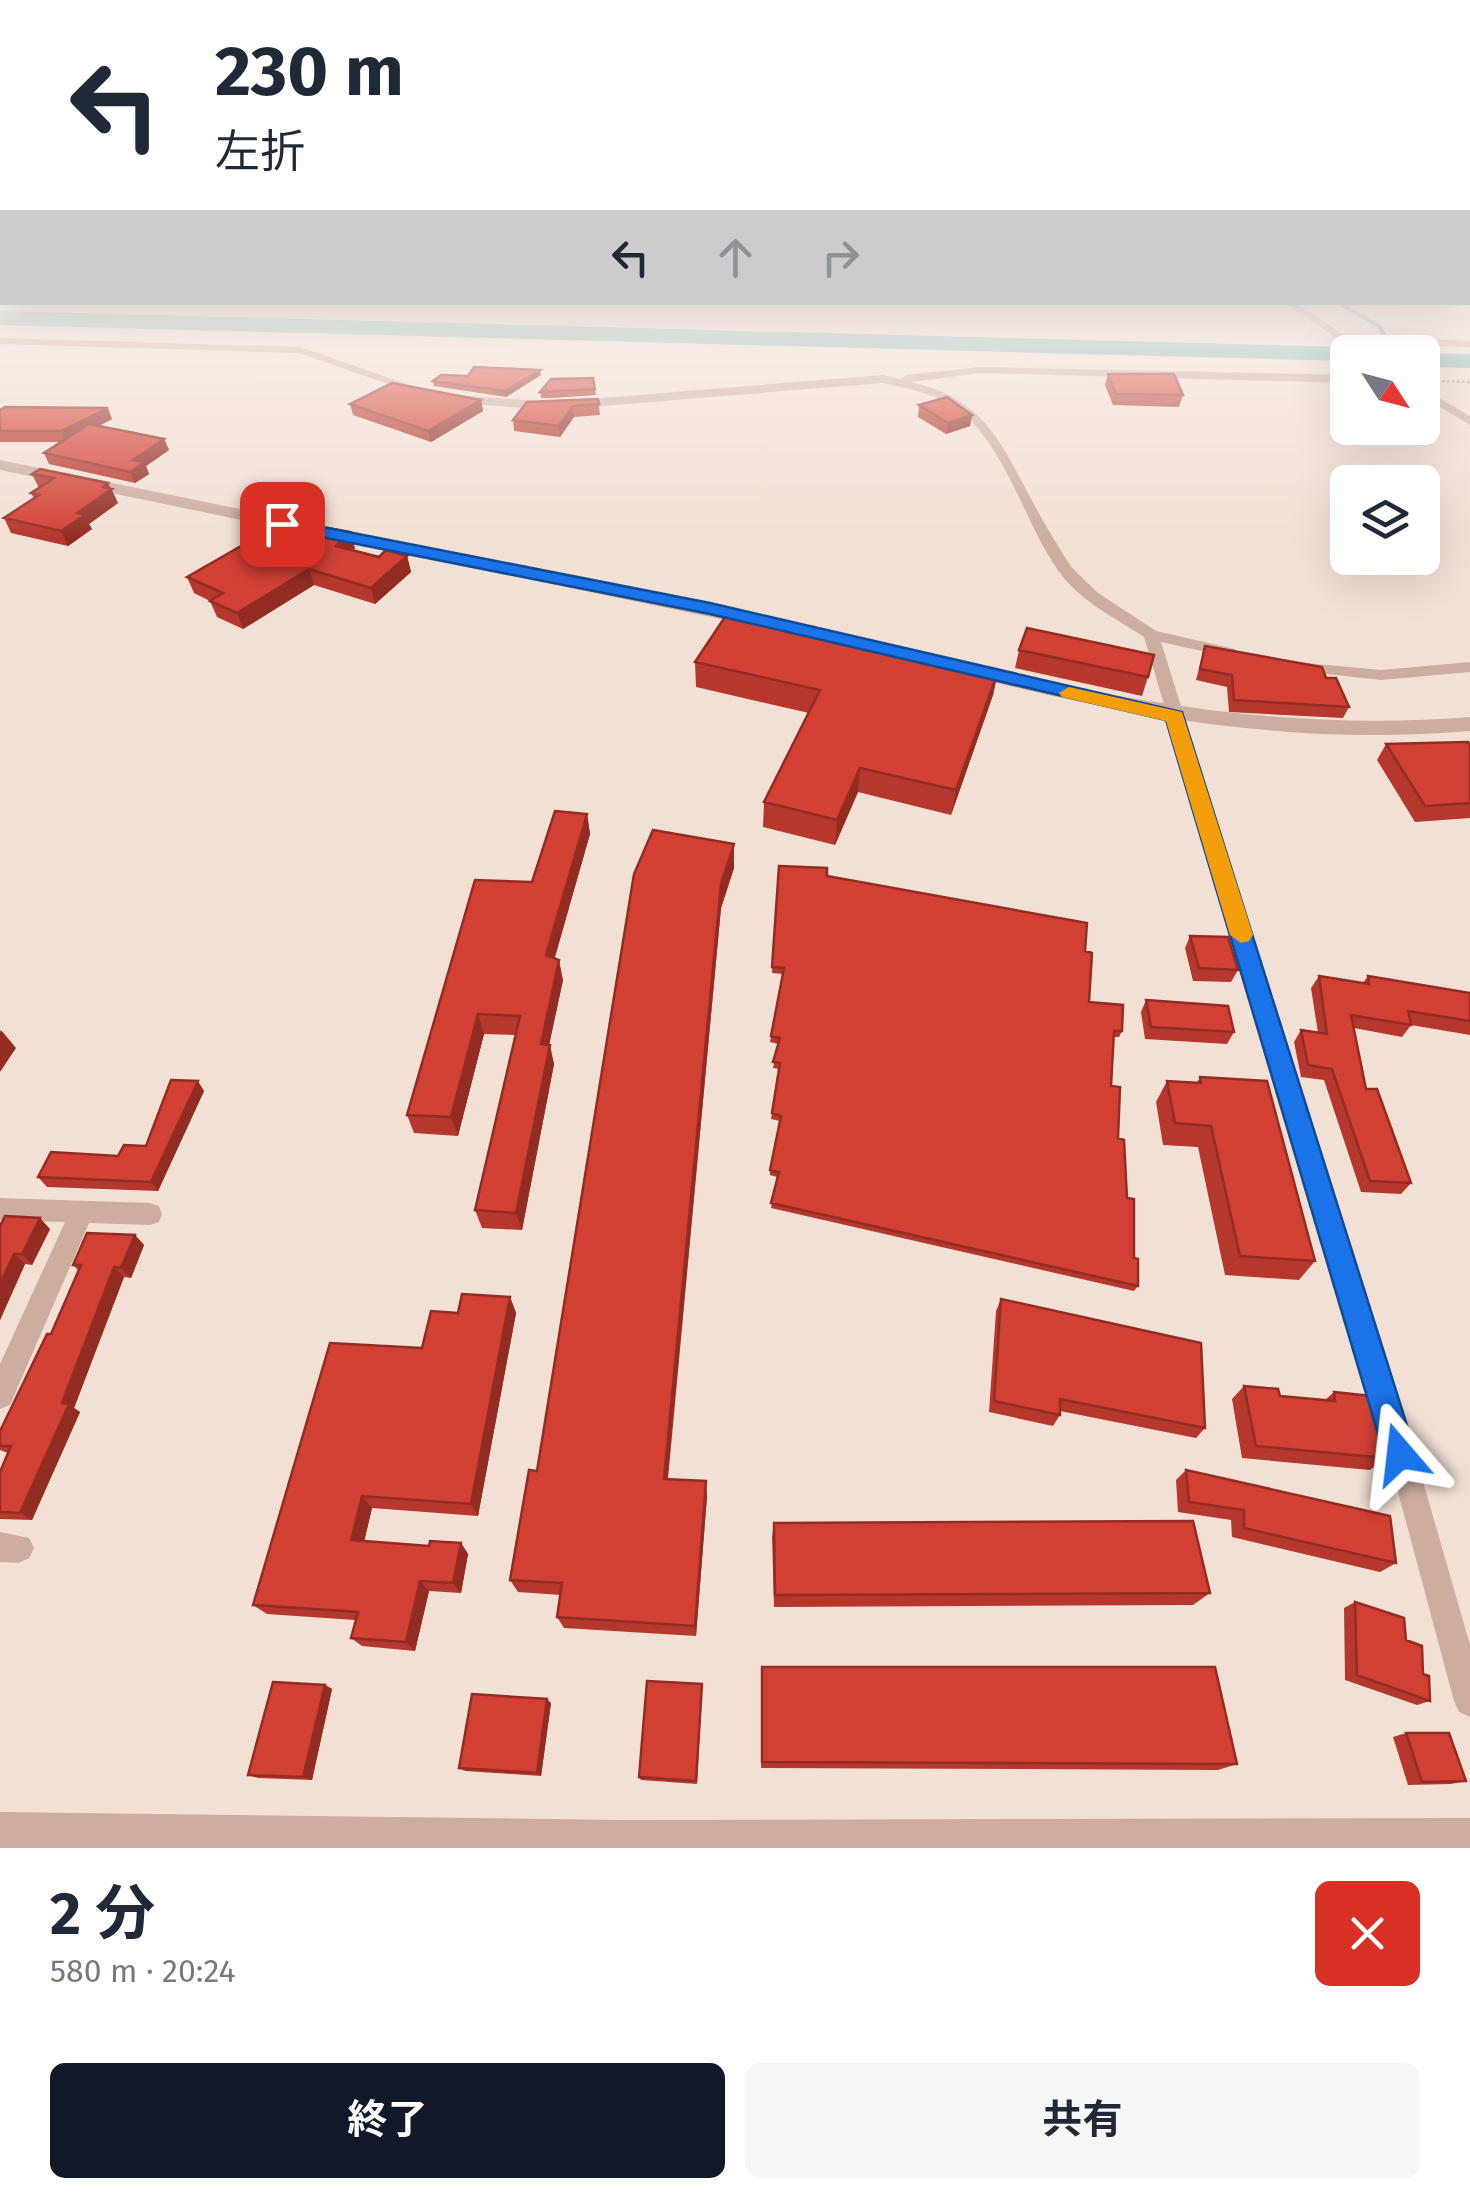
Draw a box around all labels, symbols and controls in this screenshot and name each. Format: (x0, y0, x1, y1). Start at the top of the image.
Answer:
text: 230 m (215, 30, 404, 114)
icon: left (50, 40, 180, 170)
text: 左折 (215, 125, 305, 179)
icon: left (603, 230, 658, 285)
icon: ahead (708, 230, 763, 285)
icon: right (813, 230, 868, 285)
north arrow (1330, 335, 1440, 445)
map controls (1330, 335, 1440, 575)
button: layers (1330, 465, 1440, 575)
pin (240, 482, 325, 567)
icon: arrive (255, 497, 310, 552)
position arrow (1348, 1402, 1452, 1506)
text: 2 分 (50, 1878, 155, 1950)
button: close (1315, 1881, 1420, 1986)
text: 580 m · 20:24 (50, 1952, 235, 1990)
button: 終了 (50, 2063, 725, 2178)
button: 共有 (745, 2063, 1420, 2178)

